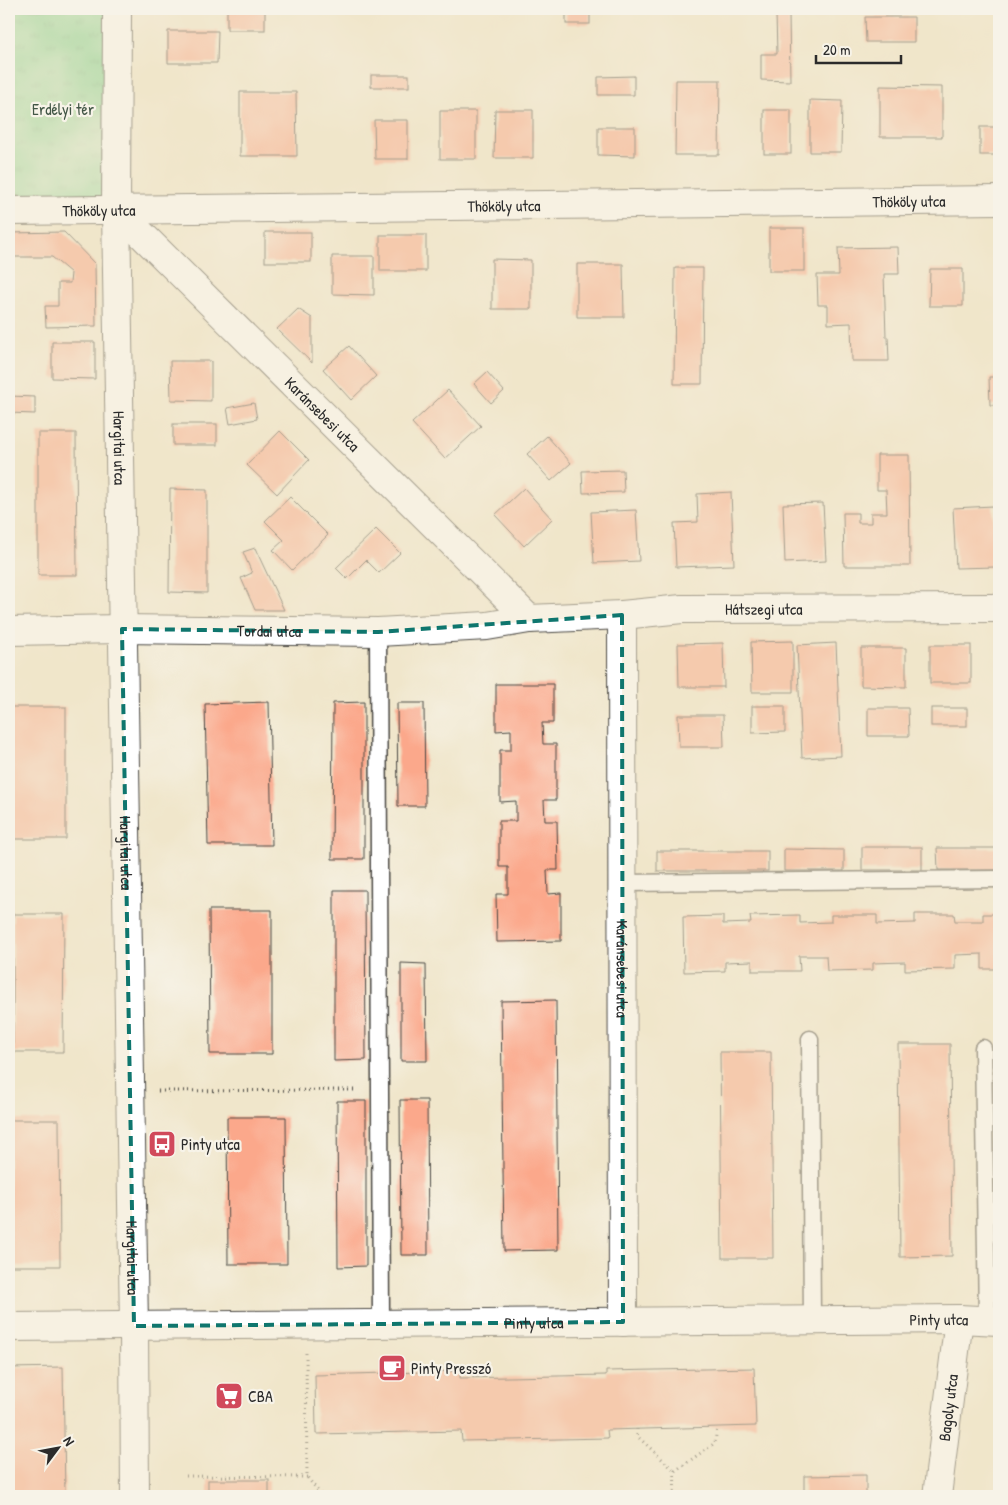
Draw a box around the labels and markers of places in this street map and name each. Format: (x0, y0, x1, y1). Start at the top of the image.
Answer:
bus stop icon: Pinty utca (147, 1129, 177, 1159)
place label: Pinty utca (181, 1133, 240, 1155)
cafe icon: Pinty Presszó (377, 1353, 407, 1383)
place label: Pinty Presszó (411, 1357, 492, 1379)
supermarket icon: CBA (214, 1381, 244, 1411)
place label: CBA (248, 1385, 273, 1407)

